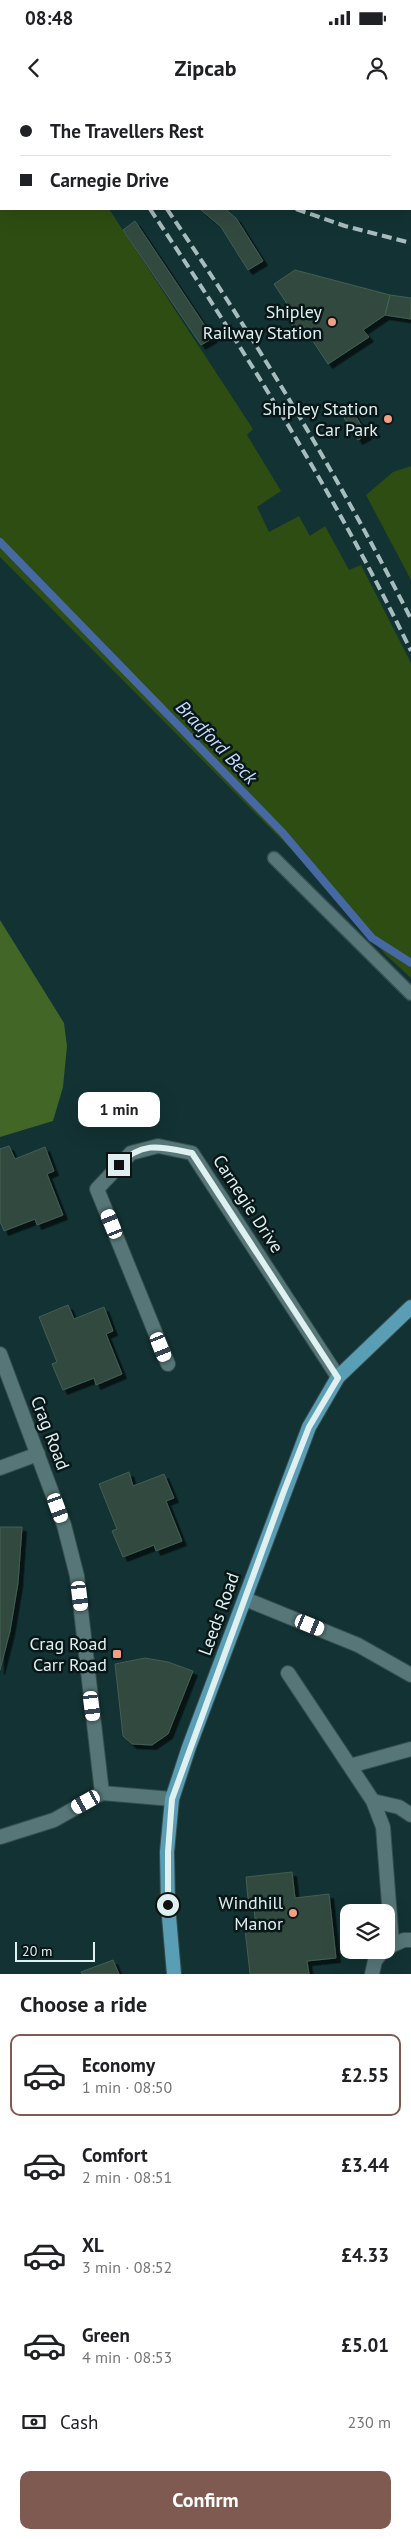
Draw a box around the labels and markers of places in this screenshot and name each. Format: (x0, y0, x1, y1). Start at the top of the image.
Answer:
place label: Shipley Railway Station (203, 300, 323, 344)
marker: Shipley Railway Station (326, 316, 338, 328)
place label: Shipley Station Car Park (262, 397, 378, 441)
marker: Shipley Station Car Park (382, 413, 394, 425)
place label: Crag Road Carr Road (29, 1632, 107, 1676)
marker: Crag Road Carr Road (111, 1648, 123, 1660)
place label: Windhill Manor (219, 1891, 284, 1935)
marker: Windhill Manor (287, 1907, 299, 1919)

